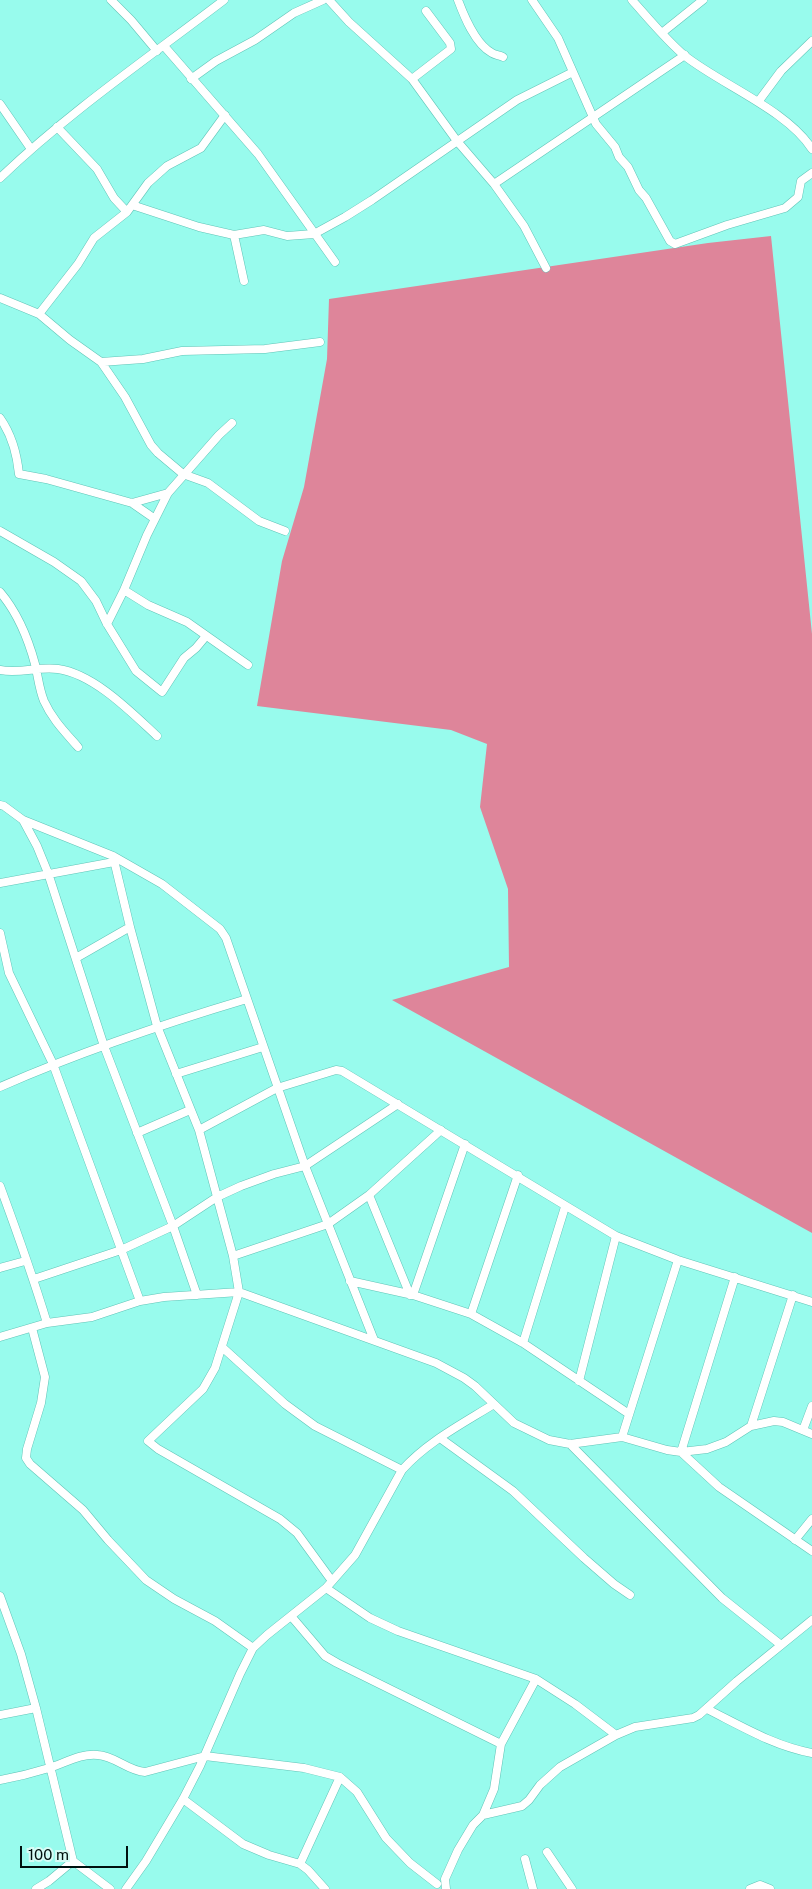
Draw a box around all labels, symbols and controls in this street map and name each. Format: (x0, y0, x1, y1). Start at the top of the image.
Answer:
scale bar (22, 1836, 130, 1868)
text: 100 m (28, 1846, 69, 1863)

